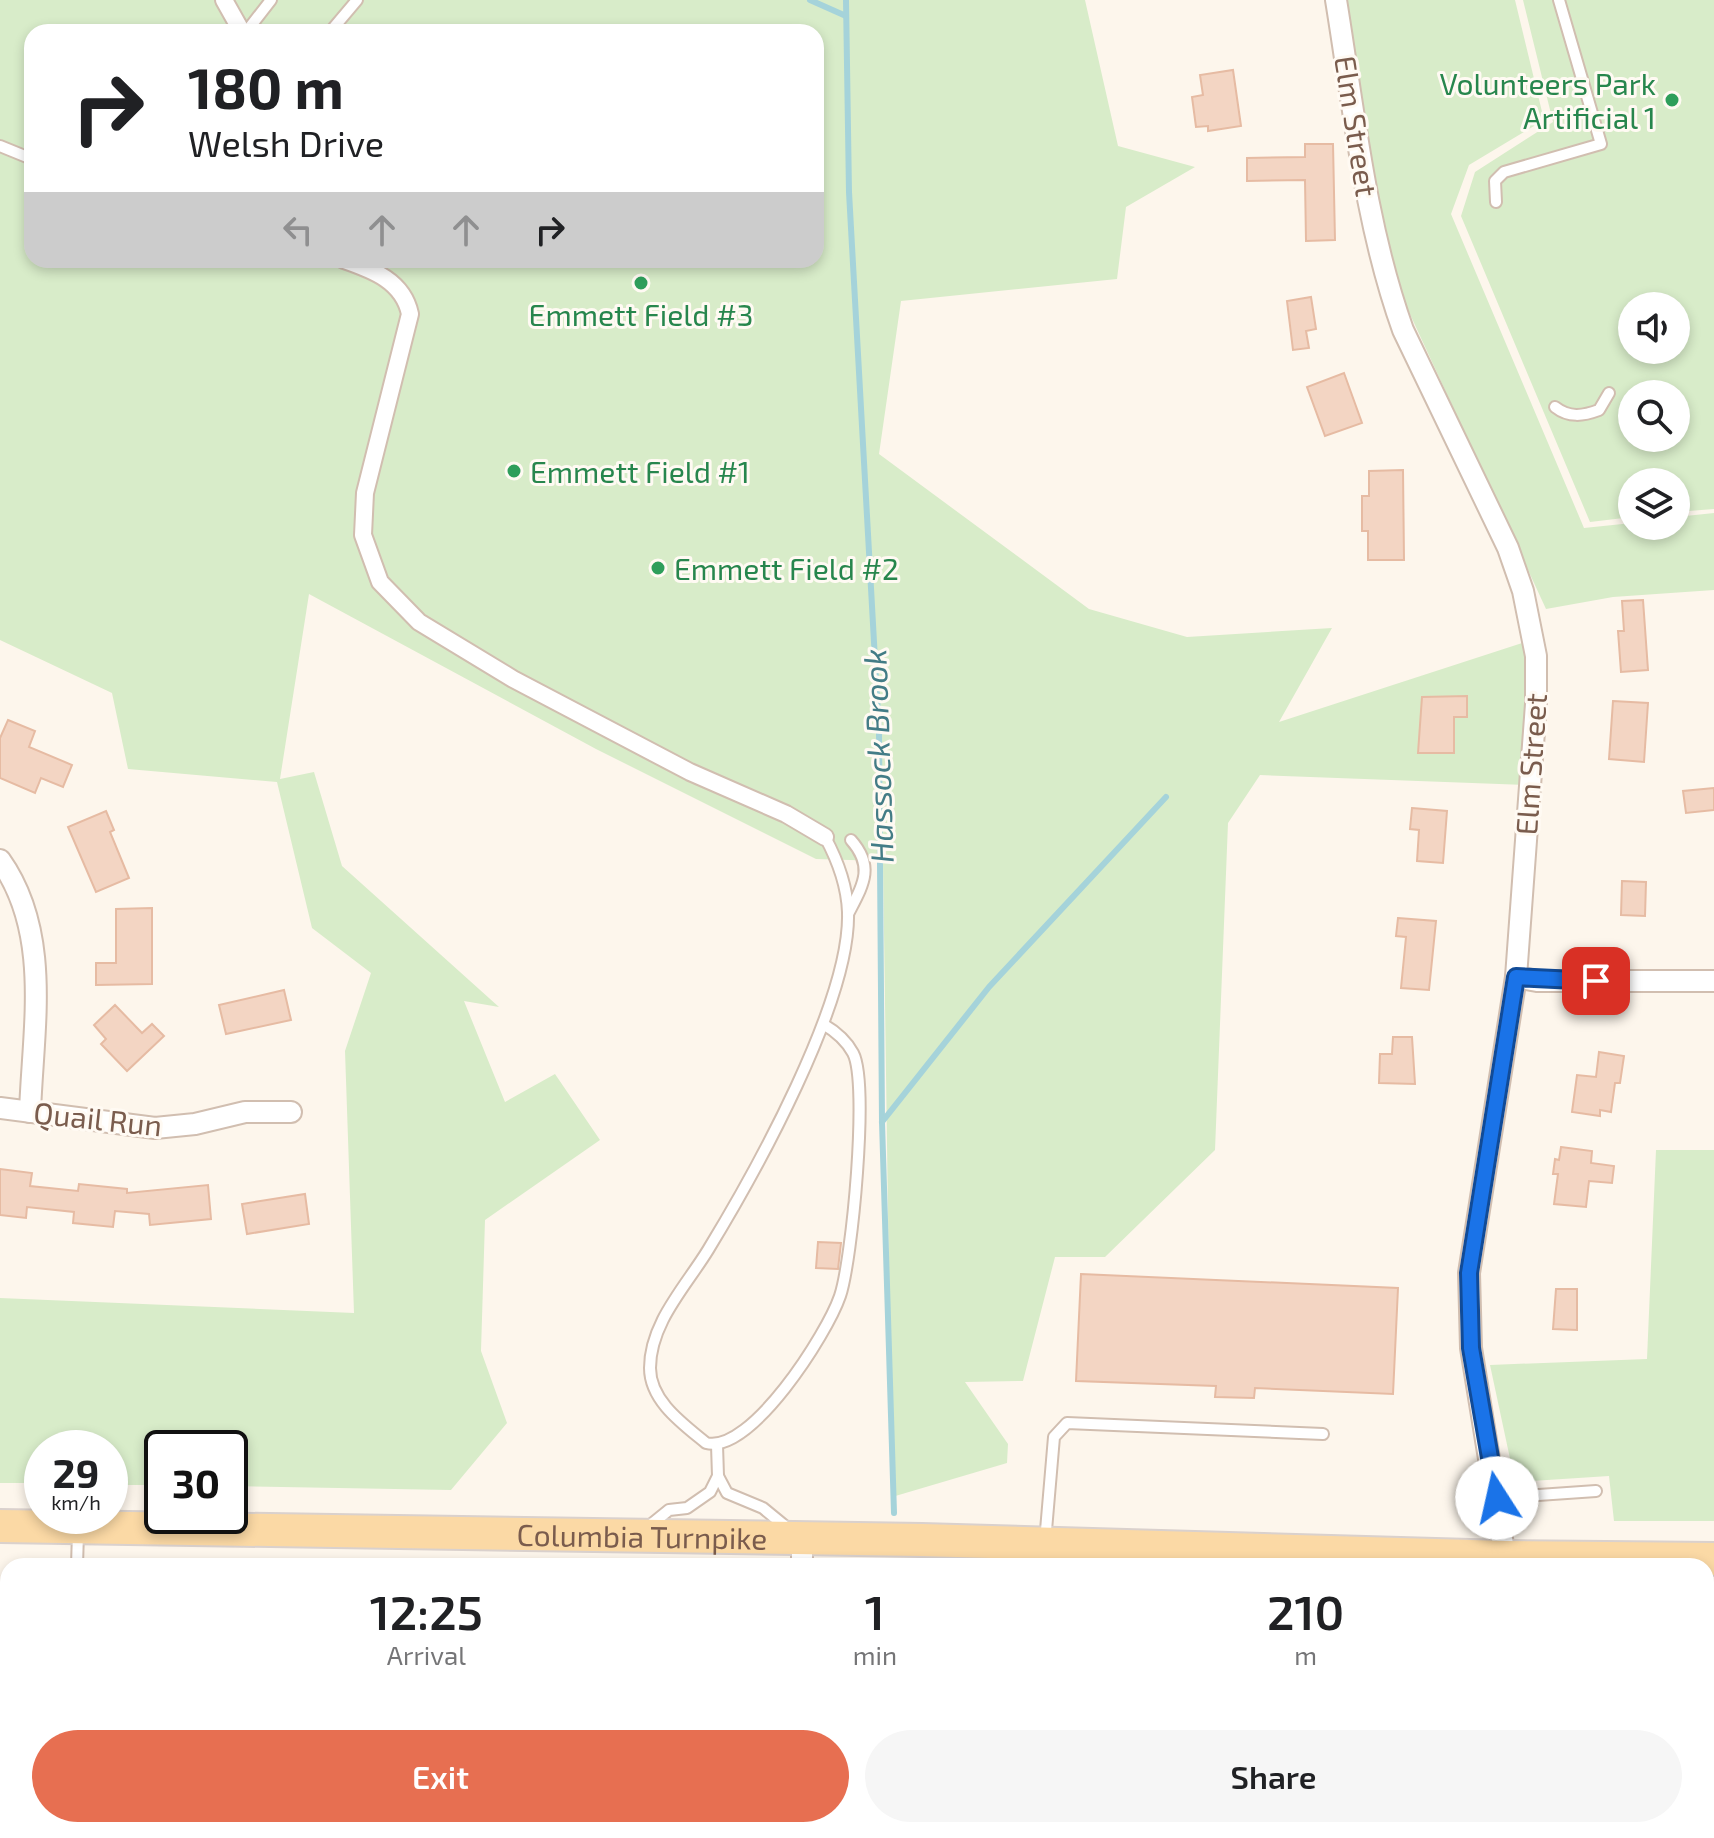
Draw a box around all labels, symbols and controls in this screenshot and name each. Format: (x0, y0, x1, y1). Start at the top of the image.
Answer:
text: 180 m (188, 53, 344, 120)
street label: Elm Street (1328, 53, 1386, 199)
icon: right (56, 56, 160, 160)
place label: Volunteers Park Artificial 1 (1439, 65, 1656, 135)
marker: Volunteers Park Artificial 1 (1663, 91, 1681, 109)
text: Welsh Drive (188, 121, 384, 164)
icon: left (276, 208, 320, 252)
icon: ahead (360, 208, 404, 252)
icon: ahead (444, 208, 488, 252)
icon: right (528, 208, 572, 252)
marker: Emmett Field #3 (632, 274, 650, 292)
map controls (1618, 292, 1690, 540)
button: sound (1618, 292, 1690, 364)
place label: Emmett Field #3 (529, 296, 753, 332)
button: search (1618, 380, 1690, 452)
place label: Emmett Field #1 (530, 453, 750, 489)
marker: Emmett Field #1 (505, 462, 523, 480)
button: layers (1618, 468, 1690, 540)
place label: Emmett Field #2 (674, 550, 899, 586)
marker: Emmett Field #2 (649, 559, 667, 577)
water label: Hassock Brook (854, 648, 900, 864)
street label: Elm Street (1507, 692, 1553, 836)
pin (1562, 947, 1630, 1015)
icon: arrive (1574, 959, 1618, 1003)
street label: Quail Run (32, 1093, 164, 1143)
speed limit sign: 30 (144, 1430, 248, 1534)
text: 29 (53, 1448, 99, 1496)
position arrow (1455, 1456, 1539, 1540)
text: km/h (51, 1490, 101, 1514)
street label: Columbia Turnpike (516, 1516, 768, 1556)
text: 12:25 (370, 1582, 483, 1640)
text: 1 (865, 1582, 885, 1640)
text: 210 (1267, 1582, 1344, 1640)
text: Arrival (387, 1639, 466, 1670)
text: min (853, 1639, 897, 1670)
text: m (1294, 1639, 1317, 1670)
button: Exit (32, 1730, 849, 1822)
button: Share (865, 1730, 1682, 1822)

